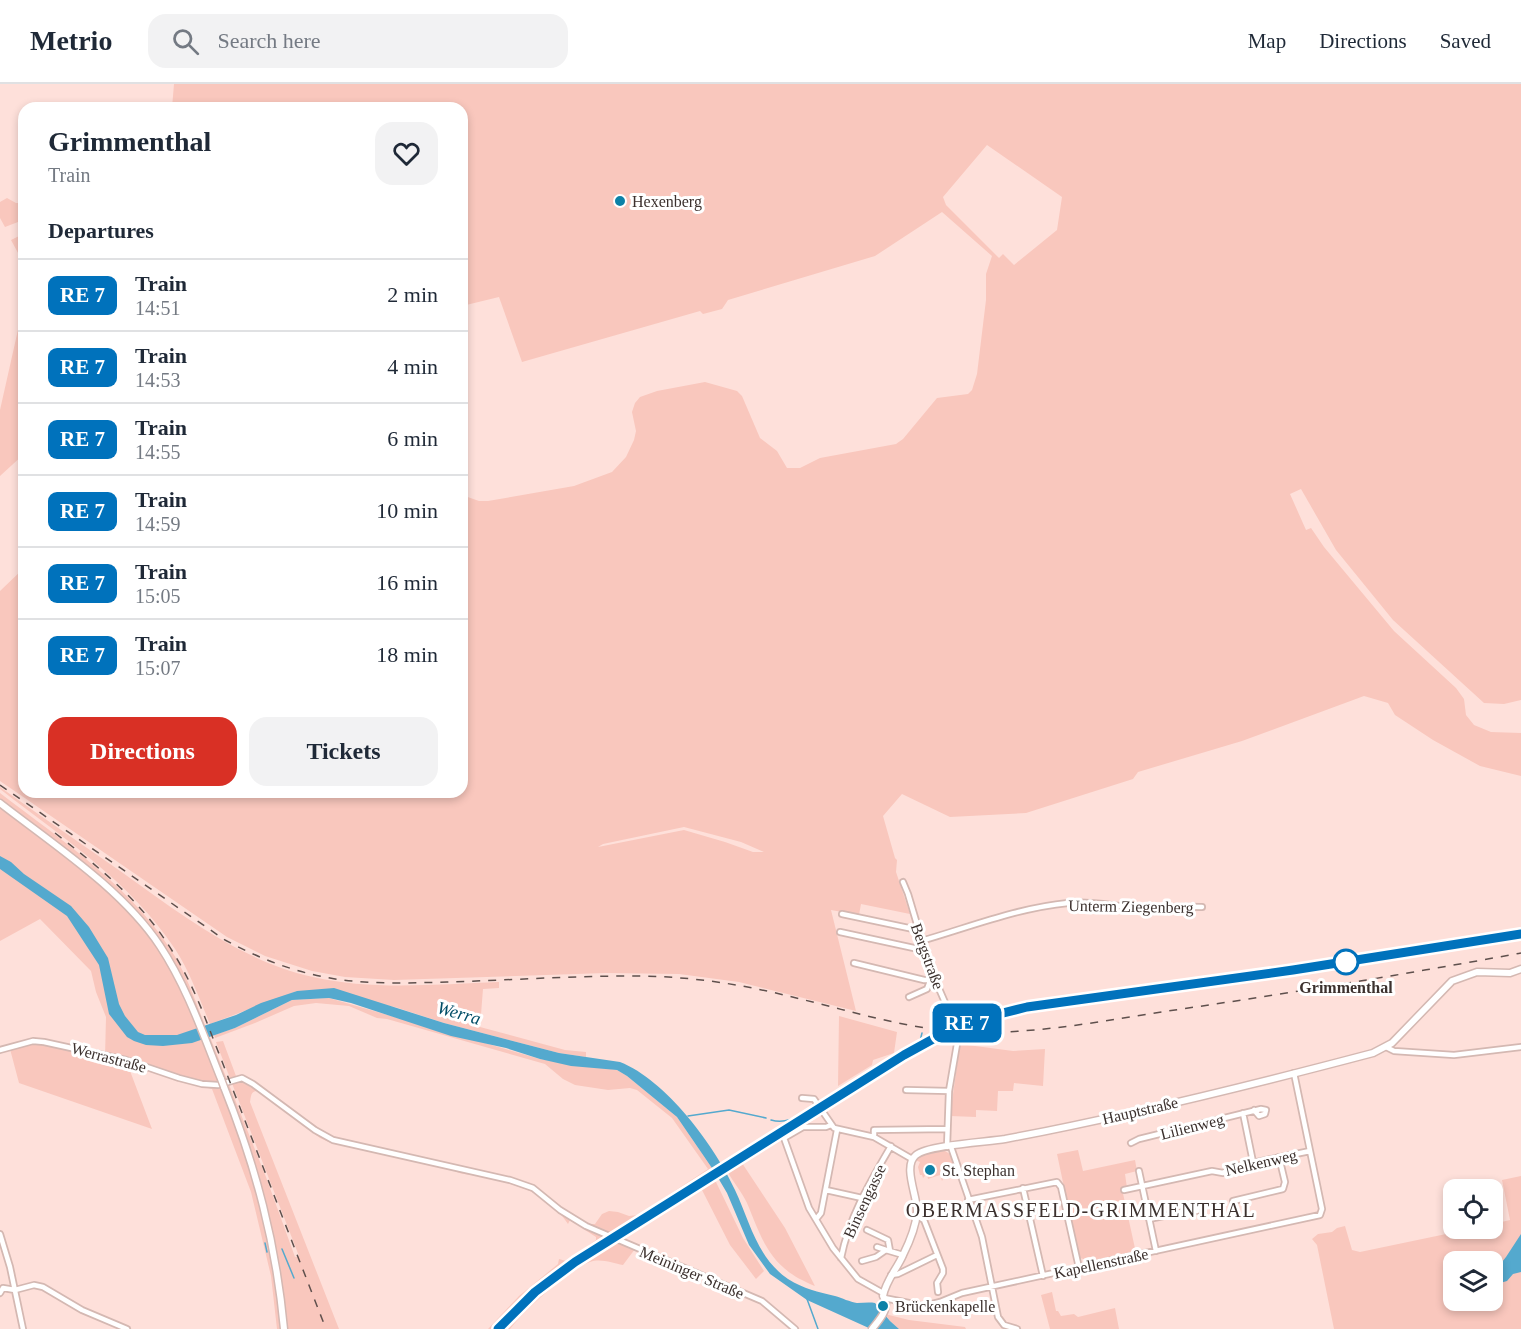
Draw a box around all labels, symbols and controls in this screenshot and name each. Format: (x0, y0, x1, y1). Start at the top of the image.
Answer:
search box (148, 14, 568, 68)
text: Metrio (30, 25, 112, 56)
icon: search (169, 25, 202, 58)
text: Search here (217, 28, 321, 53)
text: Map (1248, 29, 1286, 53)
text: Directions (1319, 29, 1407, 53)
text: Saved (1440, 29, 1491, 53)
button: heart (375, 122, 438, 185)
text: Grimmenthal (48, 126, 211, 157)
text: Train (48, 164, 91, 186)
place label: Hexenberg (632, 193, 702, 211)
marker: Hexenberg (613, 194, 627, 208)
text: Departures (48, 218, 154, 243)
text: Train (135, 271, 187, 296)
text: 2 min (387, 282, 438, 307)
text: RE 7 (60, 283, 105, 307)
text: 14:51 (135, 297, 181, 319)
text: Train (135, 343, 187, 368)
text: 4 min (387, 354, 438, 379)
text: RE 7 (60, 355, 105, 379)
text: 14:53 (135, 369, 181, 391)
text: Train (135, 415, 187, 440)
text: 6 min (387, 426, 438, 451)
text: RE 7 (60, 427, 105, 451)
text: 14:55 (135, 441, 181, 463)
text: Train (135, 487, 187, 512)
text: 10 min (376, 498, 438, 523)
text: RE 7 (60, 499, 105, 523)
text: 14:59 (135, 513, 181, 535)
text: Train (135, 559, 187, 584)
text: 16 min (376, 570, 438, 595)
text: RE 7 (60, 571, 105, 595)
text: 15:05 (135, 585, 181, 607)
text: Train (135, 631, 187, 656)
text: 18 min (376, 642, 438, 667)
text: RE 7 (60, 643, 105, 667)
text: 15:07 (135, 657, 181, 679)
button: Directions (48, 717, 237, 786)
button: Tickets (249, 717, 438, 786)
street label: Unterm Ziegenberg (1068, 897, 1194, 917)
street label: Bergstraße (907, 921, 947, 992)
marker: Grimmenthal (1333, 949, 1359, 975)
place label: Grimmenthal (1299, 979, 1393, 996)
water label: Werra (435, 997, 483, 1029)
line badge: RE 7 (925, 1004, 1009, 1042)
text: RE 7 (945, 1011, 989, 1035)
street label: Werrastraße (70, 1039, 148, 1076)
street label: Hauptstraße (1101, 1094, 1180, 1128)
street label: Lilienweg (1159, 1110, 1226, 1144)
street label: Nelkenweg (1224, 1146, 1299, 1180)
street label: Binsengasse (840, 1162, 890, 1241)
place label: St. Stephan (942, 1162, 1015, 1180)
marker: St. Stephan (923, 1163, 937, 1177)
map controls (1443, 1179, 1503, 1311)
button: locate (1443, 1179, 1503, 1239)
district label: OBERMASSFELD-GRIMMENTHAL (906, 1199, 1256, 1221)
street label: Meininger Straße (637, 1243, 746, 1303)
street label: Kapellenstraße (1052, 1245, 1150, 1283)
button: layers (1443, 1251, 1503, 1311)
place label: Brückenkapelle (895, 1298, 995, 1316)
marker: Brückenkapelle (876, 1299, 890, 1313)

